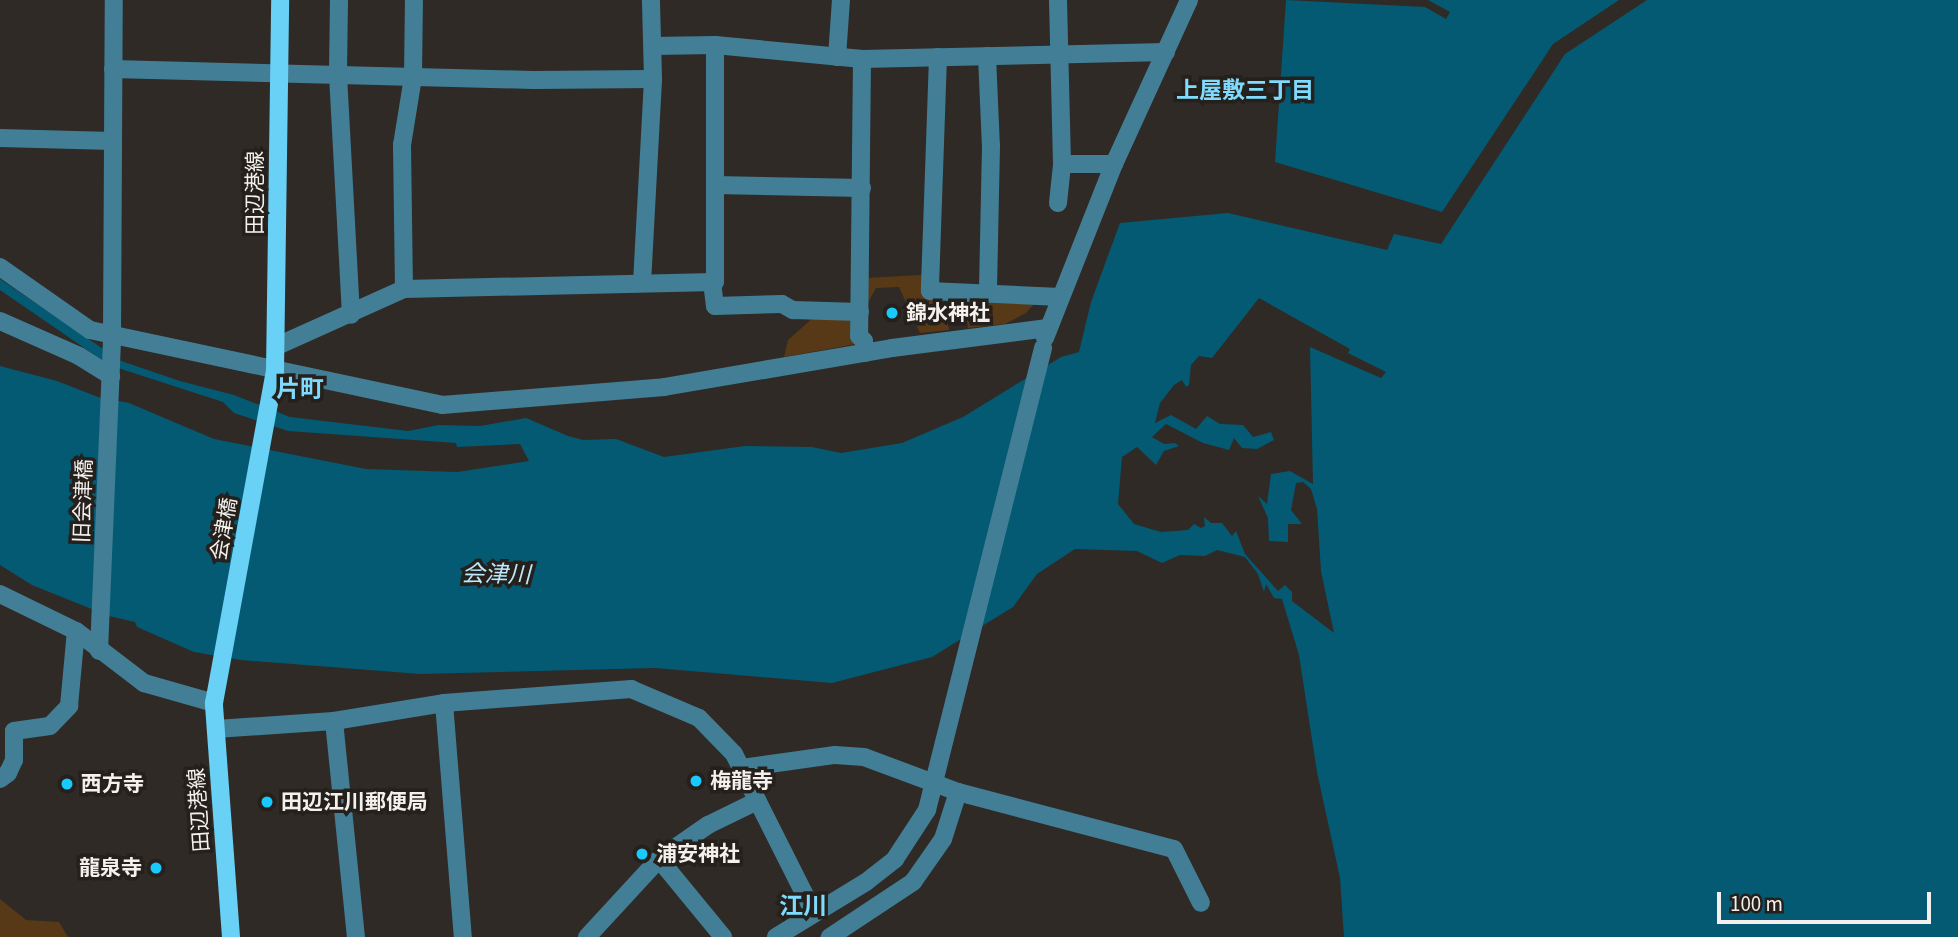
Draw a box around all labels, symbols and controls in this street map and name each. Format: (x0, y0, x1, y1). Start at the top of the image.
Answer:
district label: 上屋敷三丁目 (1176, 77, 1314, 105)
street label: 田辺港線 (242, 151, 268, 235)
place label: 錦水神社 (906, 300, 990, 326)
marker: 錦水神社 (884, 305, 900, 321)
district label: 片町 (276, 376, 324, 404)
street label: 旧会津橋 (69, 459, 97, 543)
street label: 会津橋 (206, 496, 242, 562)
water label: 会津川 (461, 561, 531, 589)
street label: 田辺港線 (184, 767, 214, 853)
place label: 梅龍寺 (710, 768, 773, 794)
place label: 西方寺 (81, 771, 144, 797)
marker: 梅龍寺 (688, 773, 704, 789)
marker: 西方寺 (59, 776, 75, 792)
place label: 田辺江川郵便局 (281, 789, 428, 815)
marker: 田辺江川郵便局 (259, 794, 275, 810)
place label: 浦安神社 (656, 841, 740, 867)
marker: 浦安神社 (634, 846, 650, 862)
place label: 龍泉寺 (79, 855, 142, 881)
marker: 龍泉寺 (148, 860, 164, 876)
scale bar (1720, 878, 1934, 922)
text: 100 m (1730, 889, 1783, 919)
district label: 江川 (779, 893, 827, 921)

